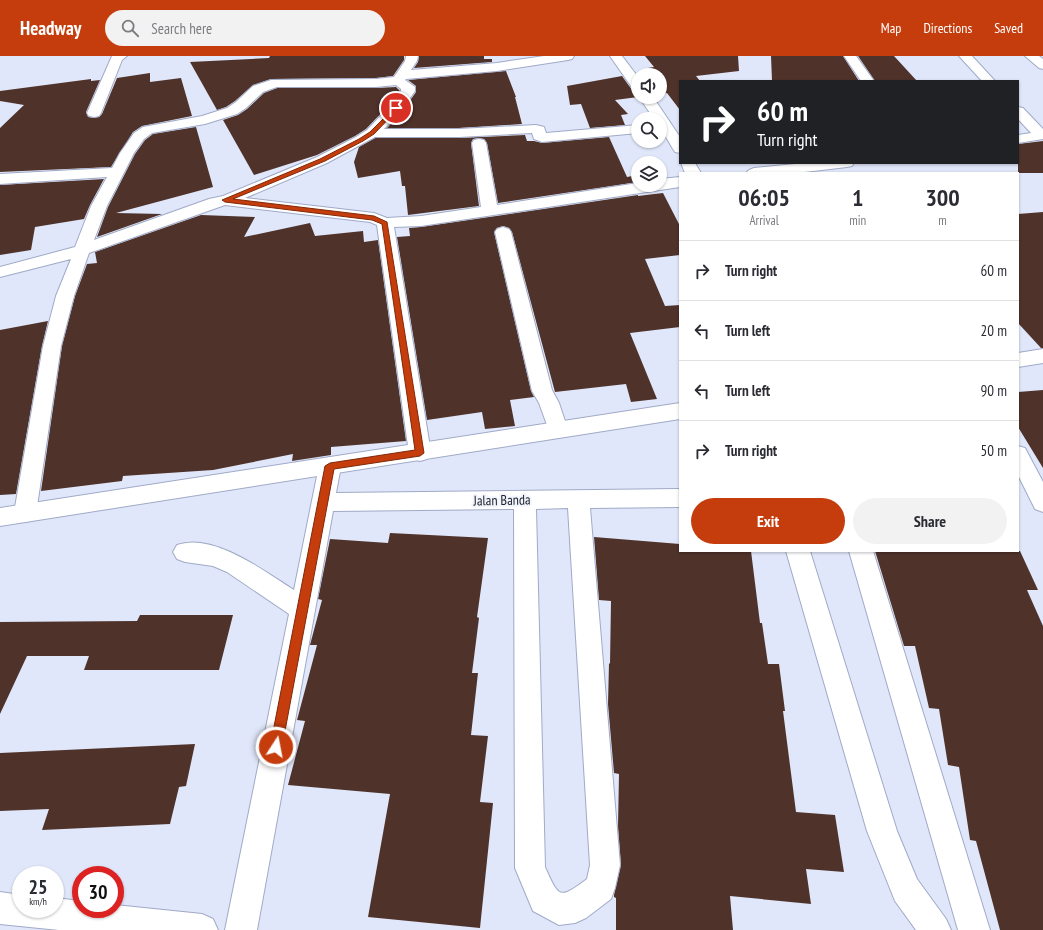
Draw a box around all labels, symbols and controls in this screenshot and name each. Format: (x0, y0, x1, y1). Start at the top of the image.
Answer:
search box (105, 10, 385, 46)
text: Headway (20, 16, 81, 40)
icon: search (119, 17, 141, 39)
text: Search here (151, 19, 212, 38)
text: Map (881, 19, 901, 37)
text: Directions (923, 19, 972, 37)
text: Saved (994, 19, 1023, 37)
map controls (631, 68, 667, 192)
button: sound (631, 68, 667, 104)
pin (379, 91, 413, 125)
text: 60 m (757, 92, 808, 129)
icon: right (691, 96, 743, 148)
icon: arrive (385, 97, 407, 119)
button: search (631, 112, 667, 148)
text: Turn right (757, 128, 817, 151)
button: layers (631, 156, 667, 192)
text: 06:05 (738, 182, 790, 213)
text: 1 (852, 182, 863, 213)
text: 300 (925, 182, 960, 213)
text: Arrival (749, 212, 779, 229)
text: min (849, 212, 866, 229)
text: m (938, 212, 947, 229)
icon: right (691, 260, 713, 282)
text: Turn right (725, 261, 777, 280)
text: 60 m (981, 261, 1007, 280)
icon: left (691, 320, 713, 342)
text: Turn left (725, 321, 770, 340)
text: 20 m (981, 321, 1007, 340)
icon: left (691, 380, 713, 402)
text: Turn left (725, 381, 770, 400)
text: 90 m (981, 381, 1007, 400)
icon: right (691, 440, 713, 462)
text: Turn right (725, 441, 777, 460)
text: 50 m (981, 441, 1007, 460)
street label: Jalan Banda (472, 491, 531, 510)
button: Exit (691, 498, 845, 544)
button: Share (853, 498, 1007, 544)
position arrow (255, 726, 297, 768)
speed limit sign: 30 (72, 866, 124, 918)
text: 25 (28, 874, 48, 900)
text: km/h (29, 895, 47, 908)

